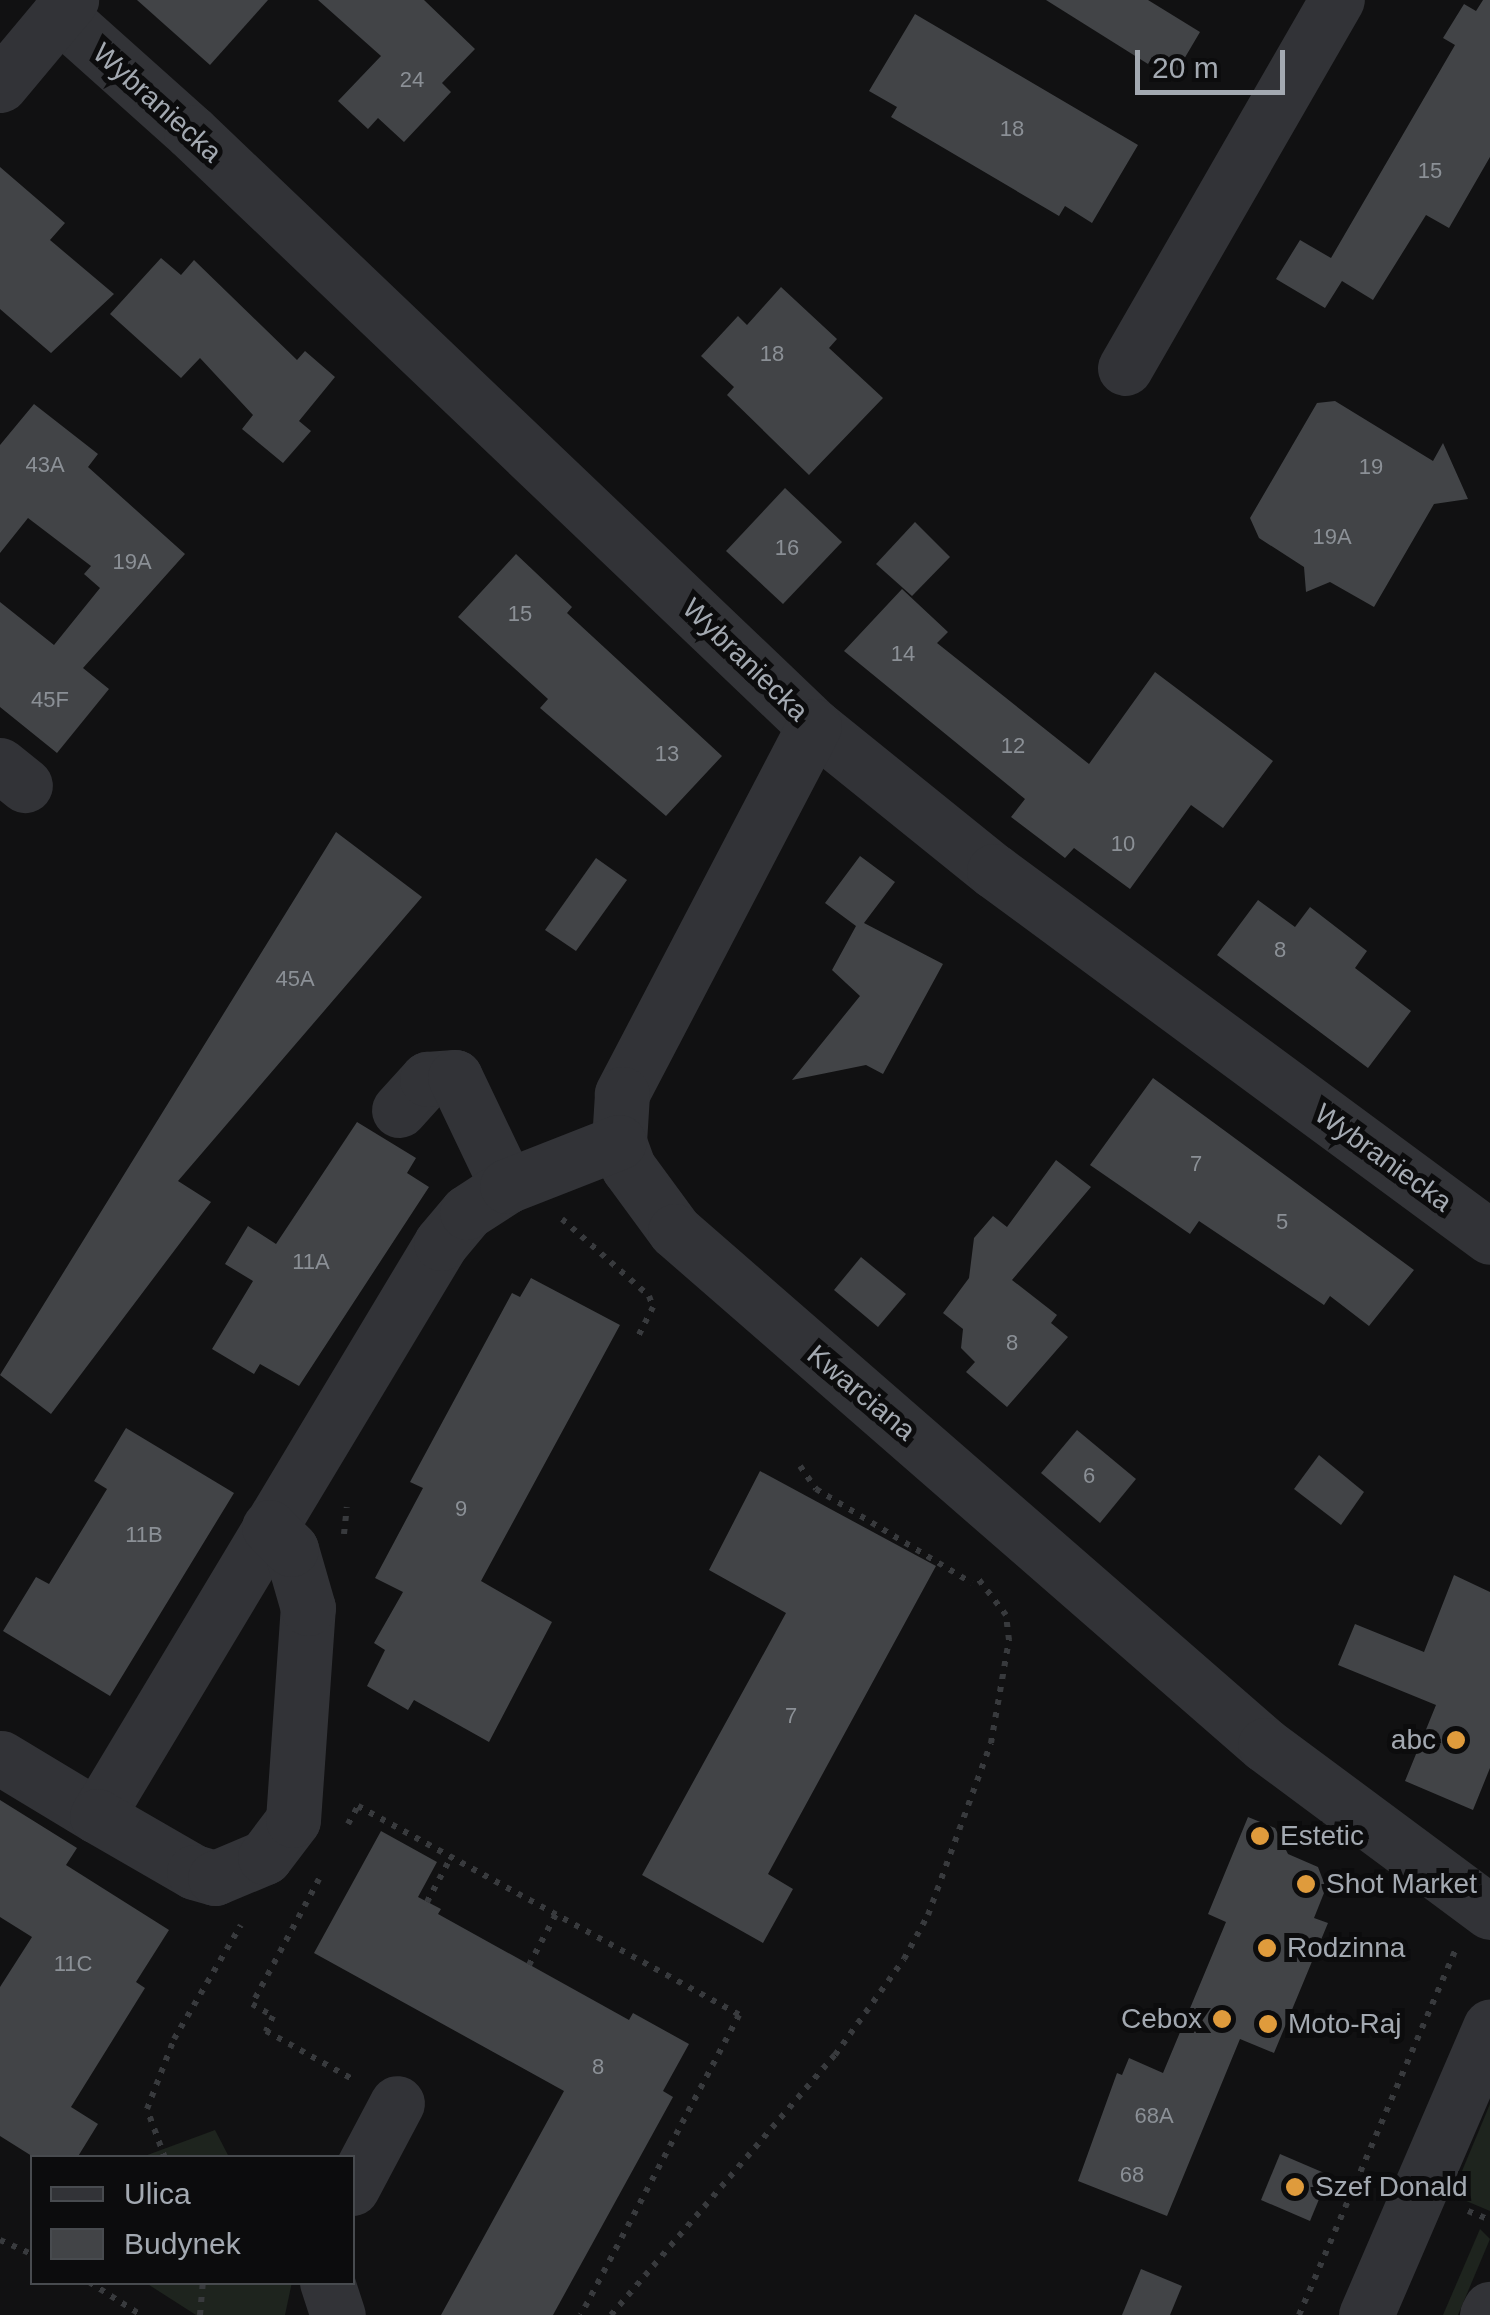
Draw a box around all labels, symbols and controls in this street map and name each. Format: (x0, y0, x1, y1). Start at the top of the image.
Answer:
scale bar (1140, 30, 1290, 92)
street label: Wybraniecka (86, 36, 228, 170)
text: 20 m (1152, 51, 1219, 84)
house number: 24 (400, 67, 424, 93)
house number: 18 (1000, 116, 1024, 142)
house number: 15 (1418, 158, 1442, 184)
house number: 18 (760, 341, 784, 367)
house number: 43A (25, 452, 65, 478)
house number: 19 (1359, 454, 1383, 480)
house number: 19A (1312, 524, 1352, 550)
house number: 16 (775, 535, 799, 561)
house number: 19A (112, 549, 152, 575)
street label: Wybraniecka (675, 592, 815, 728)
house number: 15 (508, 601, 532, 627)
house number: 14 (891, 641, 915, 667)
house number: 45F (31, 687, 69, 713)
house number: 12 (1001, 733, 1025, 759)
house number: 13 (655, 741, 679, 767)
house number: 10 (1111, 831, 1135, 857)
house number: 8 (1274, 937, 1286, 963)
house number: 45A (275, 966, 315, 992)
street label: Wybraniecka (1308, 1097, 1458, 1219)
house number: 7 (1190, 1151, 1202, 1177)
house number: 5 (1276, 1209, 1288, 1235)
house number: 11A (292, 1249, 330, 1275)
house number: 8 (1006, 1330, 1018, 1356)
street label: Kwarciana (800, 1338, 922, 1448)
house number: 6 (1083, 1463, 1095, 1489)
house number: 9 (455, 1496, 467, 1522)
house number: 11B (125, 1522, 163, 1548)
house number: 7 (785, 1703, 797, 1729)
place label: abc (1391, 1723, 1436, 1757)
marker: abc (1445, 1729, 1467, 1751)
place label: Estetic (1280, 1819, 1364, 1853)
marker: Estetic (1249, 1825, 1271, 1847)
place label: Shot Market (1326, 1867, 1477, 1901)
marker: Shot Market (1295, 1873, 1317, 1895)
place label: Rodzinna (1287, 1931, 1405, 1965)
marker: Rodzinna (1256, 1937, 1278, 1959)
house number: 11C (54, 1951, 92, 1977)
place label: Cebox (1121, 2002, 1202, 2036)
place label: Moto-Raj (1288, 2007, 1402, 2041)
marker: Cebox (1211, 2008, 1233, 2030)
marker: Moto-Raj (1257, 2013, 1279, 2035)
house number: 8 (592, 2054, 604, 2080)
house number: 68A (1134, 2103, 1174, 2129)
legend (30, 2155, 355, 2285)
house number: 68 (1120, 2162, 1144, 2188)
place label: Szef Donald (1315, 2170, 1468, 2204)
marker: Szef Donald (1284, 2176, 1306, 2198)
text: Ulica (124, 2177, 191, 2210)
text: Budynek (124, 2227, 241, 2260)

